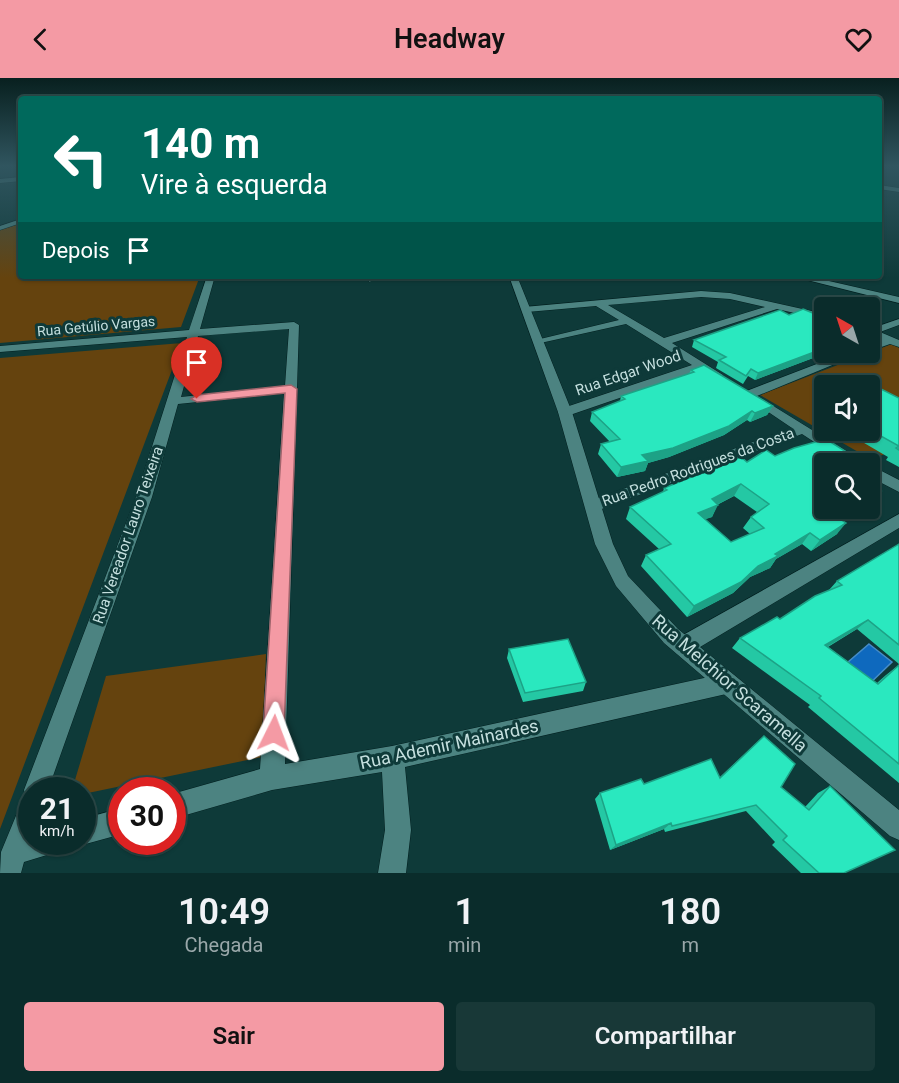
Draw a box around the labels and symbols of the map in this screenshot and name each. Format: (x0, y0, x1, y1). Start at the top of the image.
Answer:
north arrow (814, 297, 880, 363)
street label: Rua Getúlio Vargas (36, 313, 156, 339)
pin (171, 337, 222, 399)
street label: Rua Edgar Wood (573, 347, 683, 399)
street label: Rua Pedro Rodrigues da Costa (600, 424, 796, 510)
street label: Rua Vereador Lauro Teixeira (89, 444, 167, 626)
street label: Rua Melchior Scaramella (648, 610, 812, 756)
position arrow (242, 701, 306, 765)
street label: Rua Ademir Mainardes (358, 715, 540, 773)
speed limit sign: 30 (108, 777, 186, 855)

